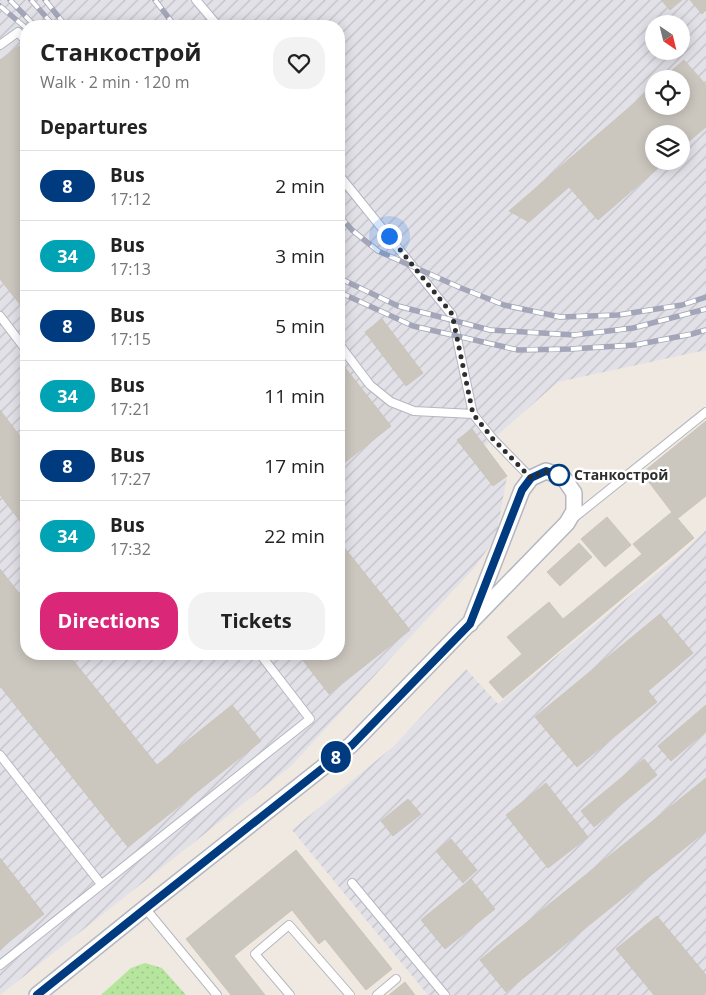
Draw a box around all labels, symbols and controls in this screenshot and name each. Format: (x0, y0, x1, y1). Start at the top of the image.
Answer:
north arrow (645, 15, 690, 60)
map controls (645, 15, 690, 170)
text: Станкострой (40, 35, 202, 68)
button: heart (273, 37, 325, 89)
button: locate (645, 70, 690, 115)
text: Walk · 2 min · 120 m (40, 71, 190, 93)
text: Departures (40, 114, 147, 140)
button: layers (645, 125, 690, 170)
text: Bus (110, 162, 145, 188)
text: 2 min (275, 173, 325, 199)
text: 8 (62, 174, 73, 198)
text: 17:12 (110, 188, 151, 210)
your location (377, 224, 402, 249)
text: Bus (110, 232, 145, 258)
text: 3 min (275, 243, 325, 269)
text: 34 (57, 244, 78, 268)
text: 17:13 (110, 258, 151, 280)
text: Bus (110, 302, 145, 328)
text: 5 min (275, 313, 325, 339)
text: 8 (62, 314, 73, 338)
text: 17:15 (110, 328, 151, 350)
text: Bus (110, 372, 145, 398)
text: 11 min (264, 383, 325, 409)
text: 34 (57, 384, 78, 408)
text: 17:21 (110, 398, 151, 420)
text: Bus (110, 442, 145, 468)
text: 17 min (264, 453, 325, 479)
text: 8 (62, 454, 73, 478)
marker: Станкострой (548, 464, 570, 486)
place label: Станкострой (574, 465, 668, 484)
text: 17:27 (110, 468, 151, 490)
text: Bus (110, 512, 145, 538)
text: 22 min (264, 523, 325, 549)
text: 34 (57, 524, 78, 548)
text: 17:32 (110, 538, 151, 560)
button: Directions (40, 592, 178, 650)
button: Tickets (188, 592, 325, 650)
line badge: 8 (320, 741, 352, 773)
text: 8 (331, 745, 341, 769)

